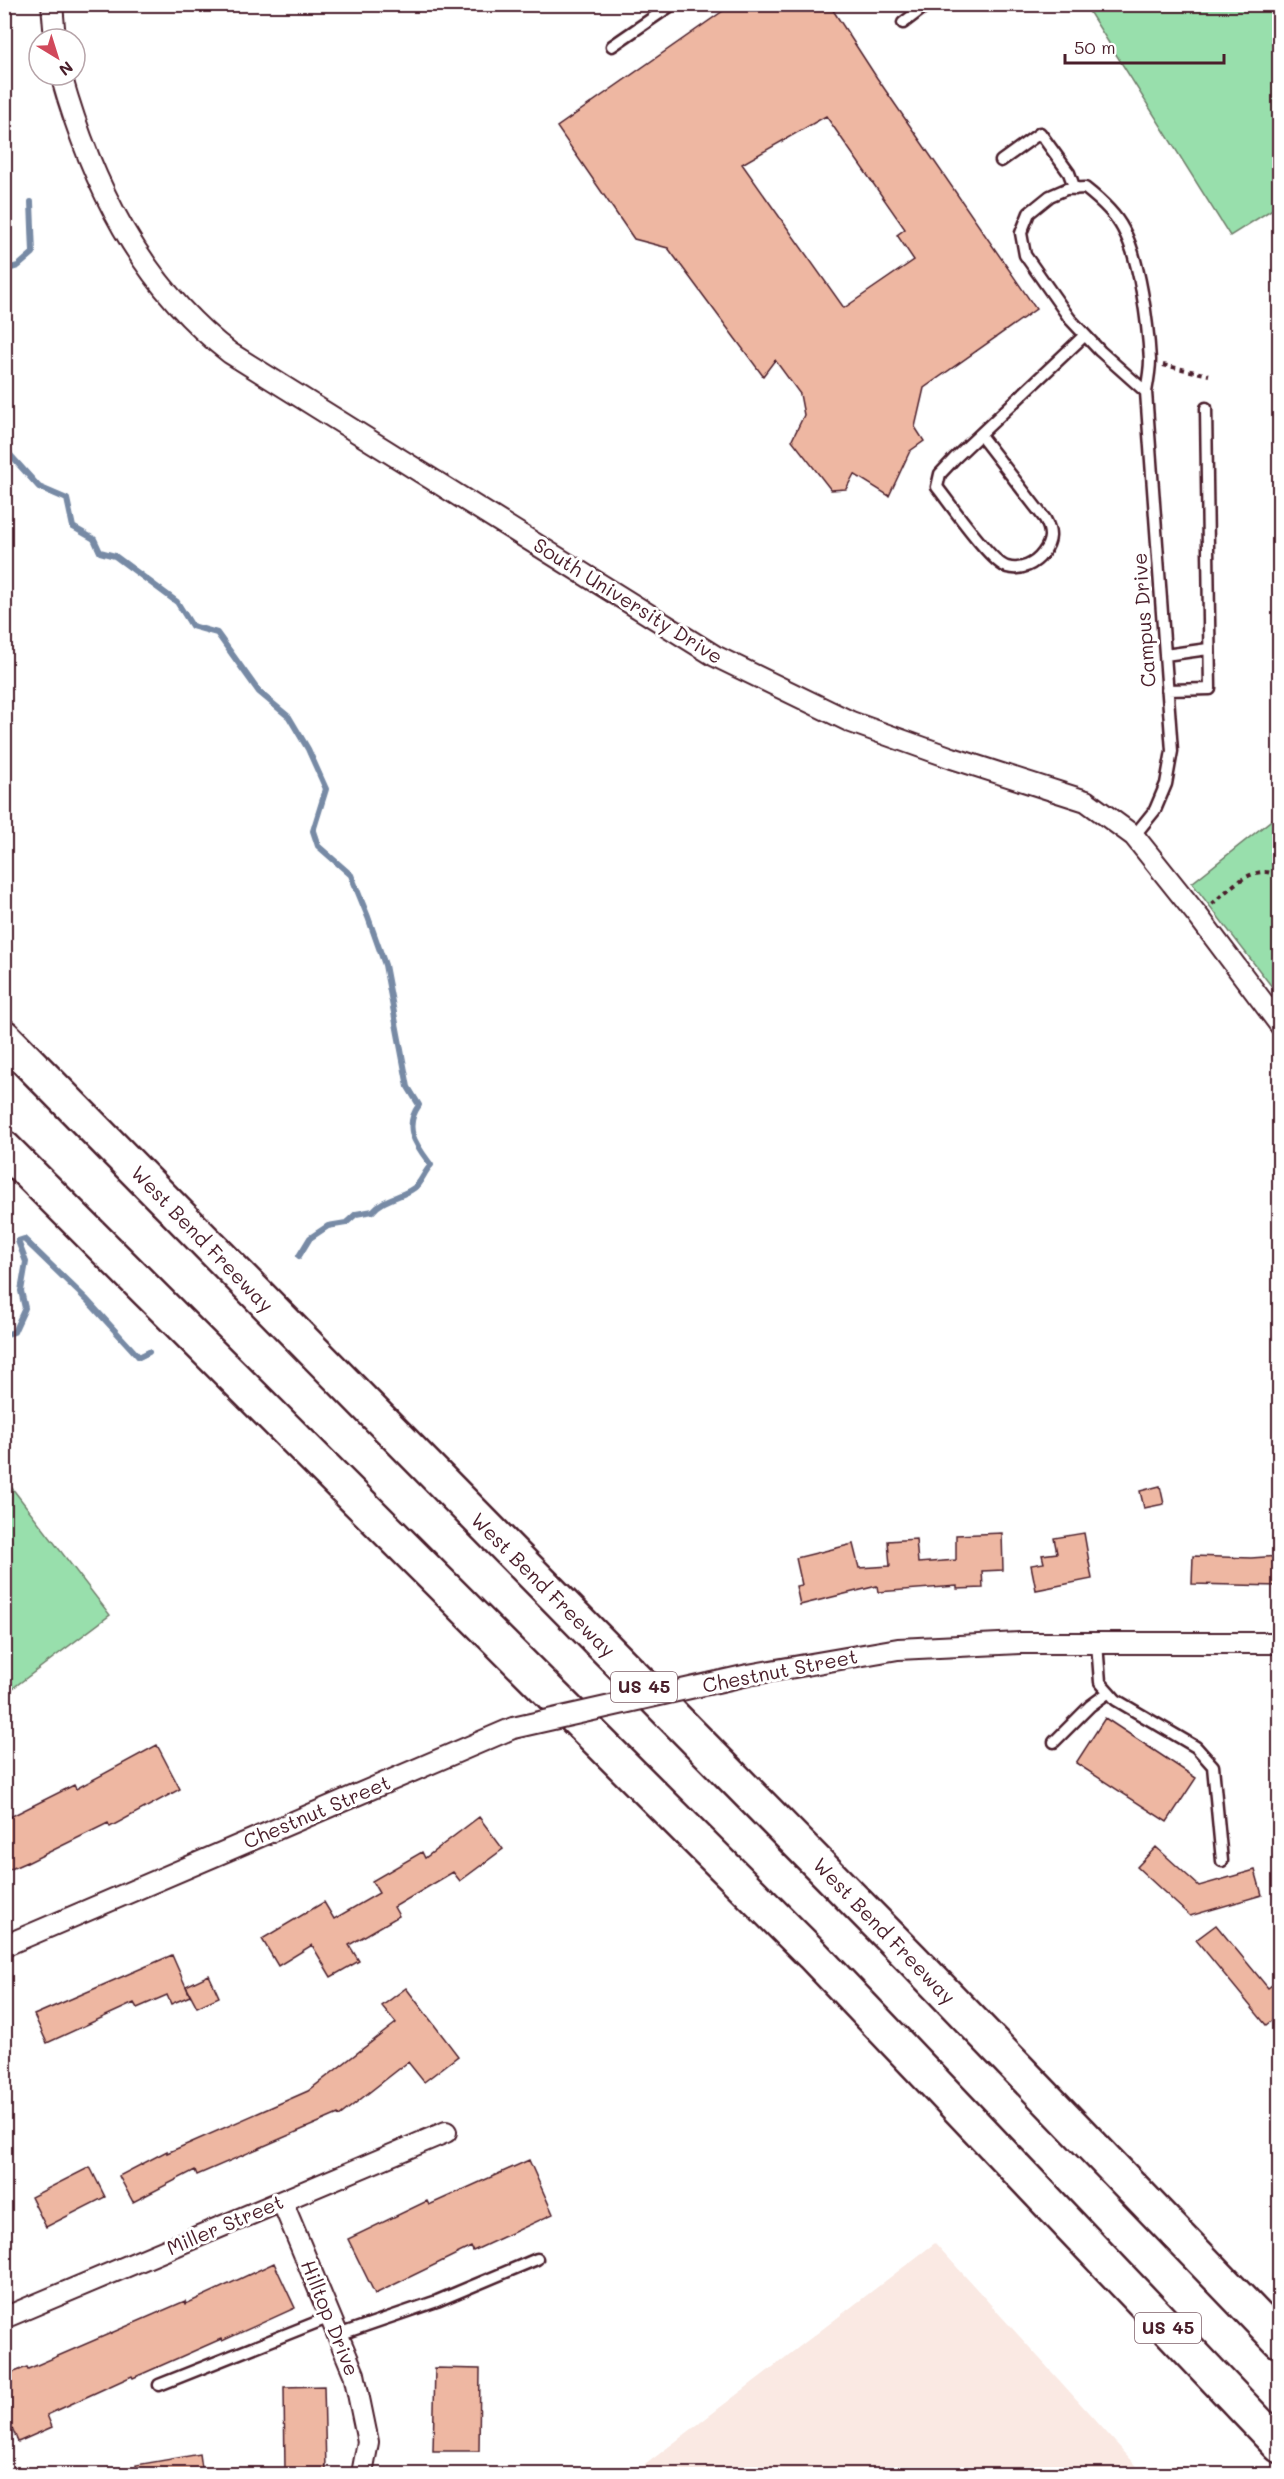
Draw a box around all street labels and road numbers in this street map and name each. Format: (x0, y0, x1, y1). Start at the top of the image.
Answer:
street label: South University Drive (529, 531, 728, 669)
street label: Campus Drive (1125, 552, 1161, 688)
street label: West Bend Freeway (126, 1159, 280, 1317)
street label: West Bend Freeway (466, 1506, 622, 1662)
street label: Chestnut Street (700, 1642, 860, 1698)
road number: US 45 (611, 1672, 677, 1702)
street label: Chestnut Street (239, 1768, 394, 1854)
street label: West Bend Freeway (808, 1851, 962, 2009)
street label: Miller Street (162, 2188, 287, 2260)
street label: Hilltop Drive (296, 2256, 366, 2379)
road number: US 45 (1135, 2313, 1201, 2343)

